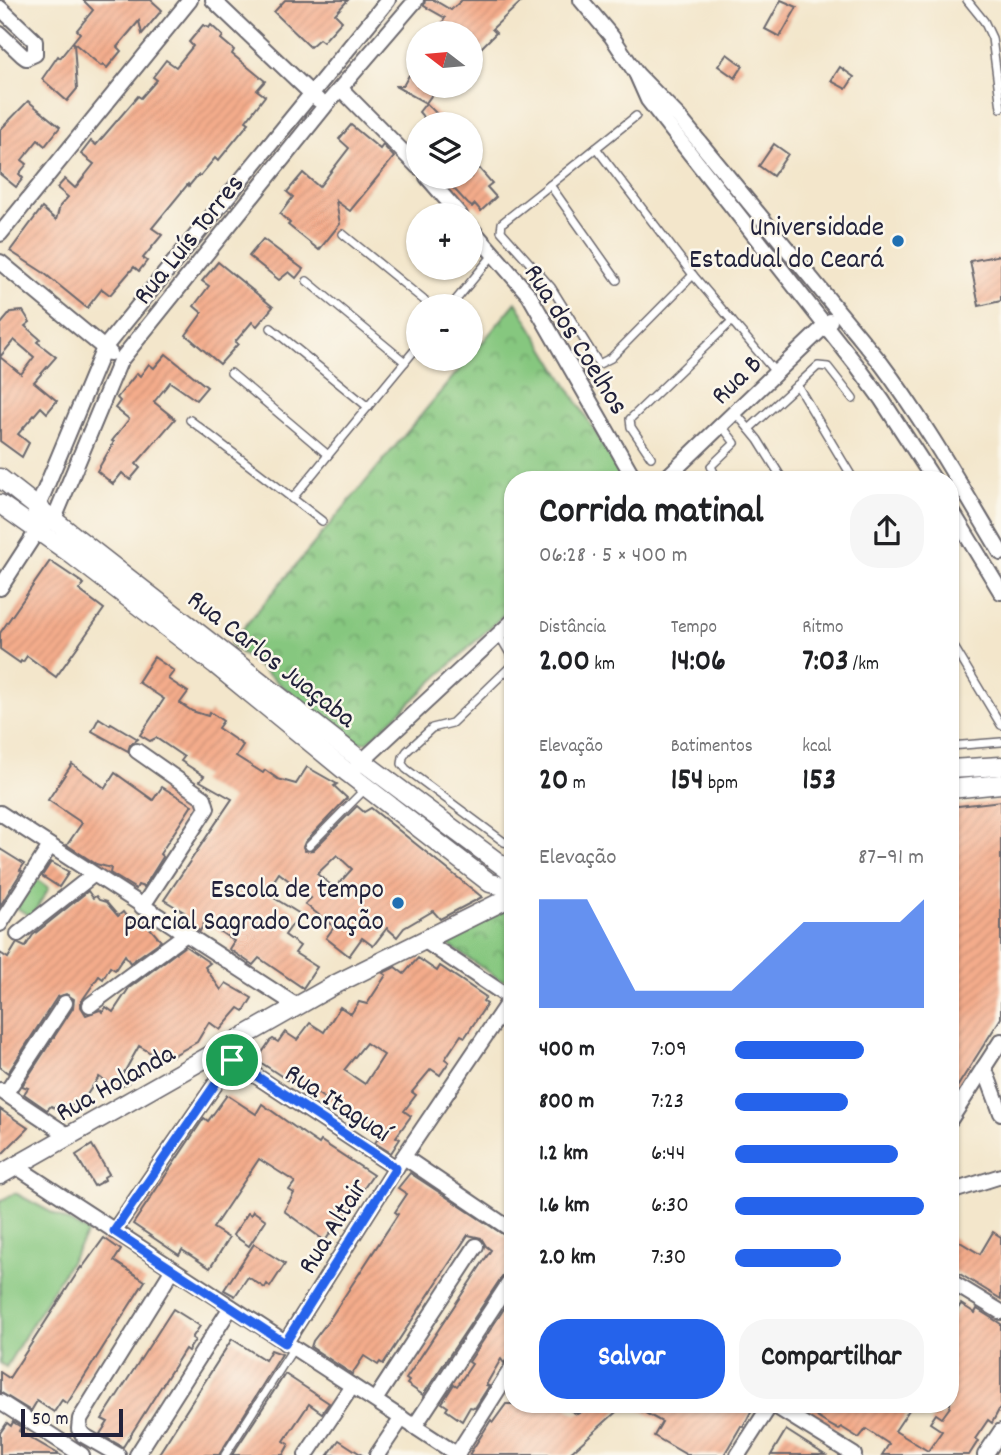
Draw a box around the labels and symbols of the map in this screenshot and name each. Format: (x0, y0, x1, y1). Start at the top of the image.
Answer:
north arrow (406, 21, 483, 98)
street label: Rua Luís Torres (126, 167, 256, 315)
place label: Universidade Estadual do Ceará (689, 210, 884, 282)
marker: Universidade Estadual do Ceará (890, 233, 906, 249)
street label: Rua dos Coelhos (511, 257, 636, 424)
street label: Rua B (704, 347, 773, 416)
street label: Rua Carlos Juaçaba (177, 582, 364, 740)
place label: Escola de tempo parcial Sagrado Coração (124, 872, 384, 944)
marker: Escola de tempo parcial Sagrado Coração (390, 895, 406, 911)
pin (202, 1030, 262, 1090)
street label: Rua Holanda (49, 1036, 184, 1135)
street label: Rua Itaguaí (275, 1056, 399, 1156)
street label: Rua Altair (290, 1172, 381, 1283)
scale bar (21, 1406, 122, 1438)

